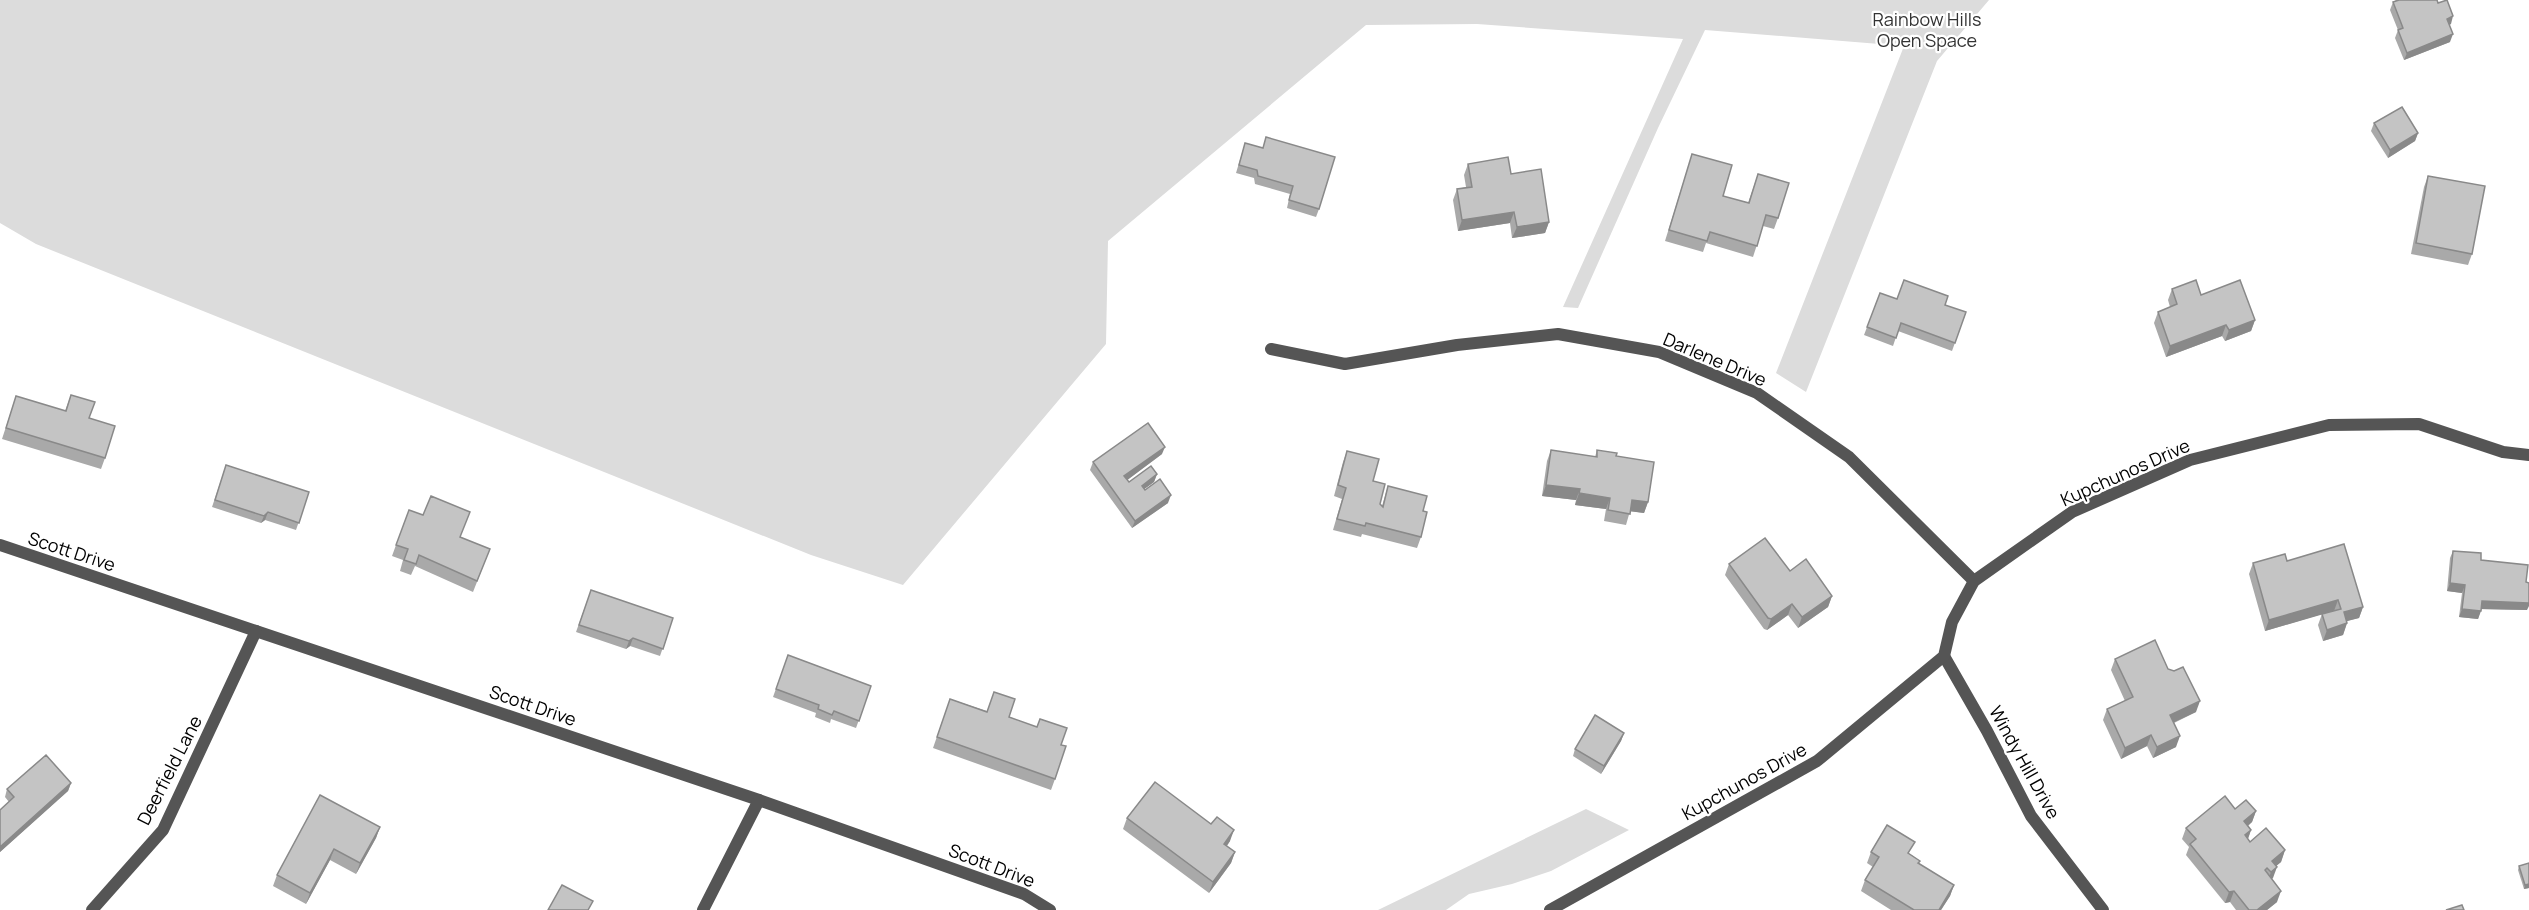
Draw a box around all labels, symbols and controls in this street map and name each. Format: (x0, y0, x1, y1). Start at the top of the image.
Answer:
park label: Rainbow Hills Open Space (1873, 7, 1981, 52)
street label: Darlene Drive (1660, 326, 1770, 392)
street label: Kupchunos Drive (2057, 433, 2193, 511)
street label: Scott Drive (25, 526, 119, 576)
street label: Scott Drive (486, 679, 580, 731)
street label: Windy Hill Drive (1984, 701, 2066, 823)
street label: Deerfield Lane (131, 711, 207, 829)
street label: Kupchunos Drive (1677, 737, 1811, 825)
street label: Scott Drive (945, 838, 1039, 892)

